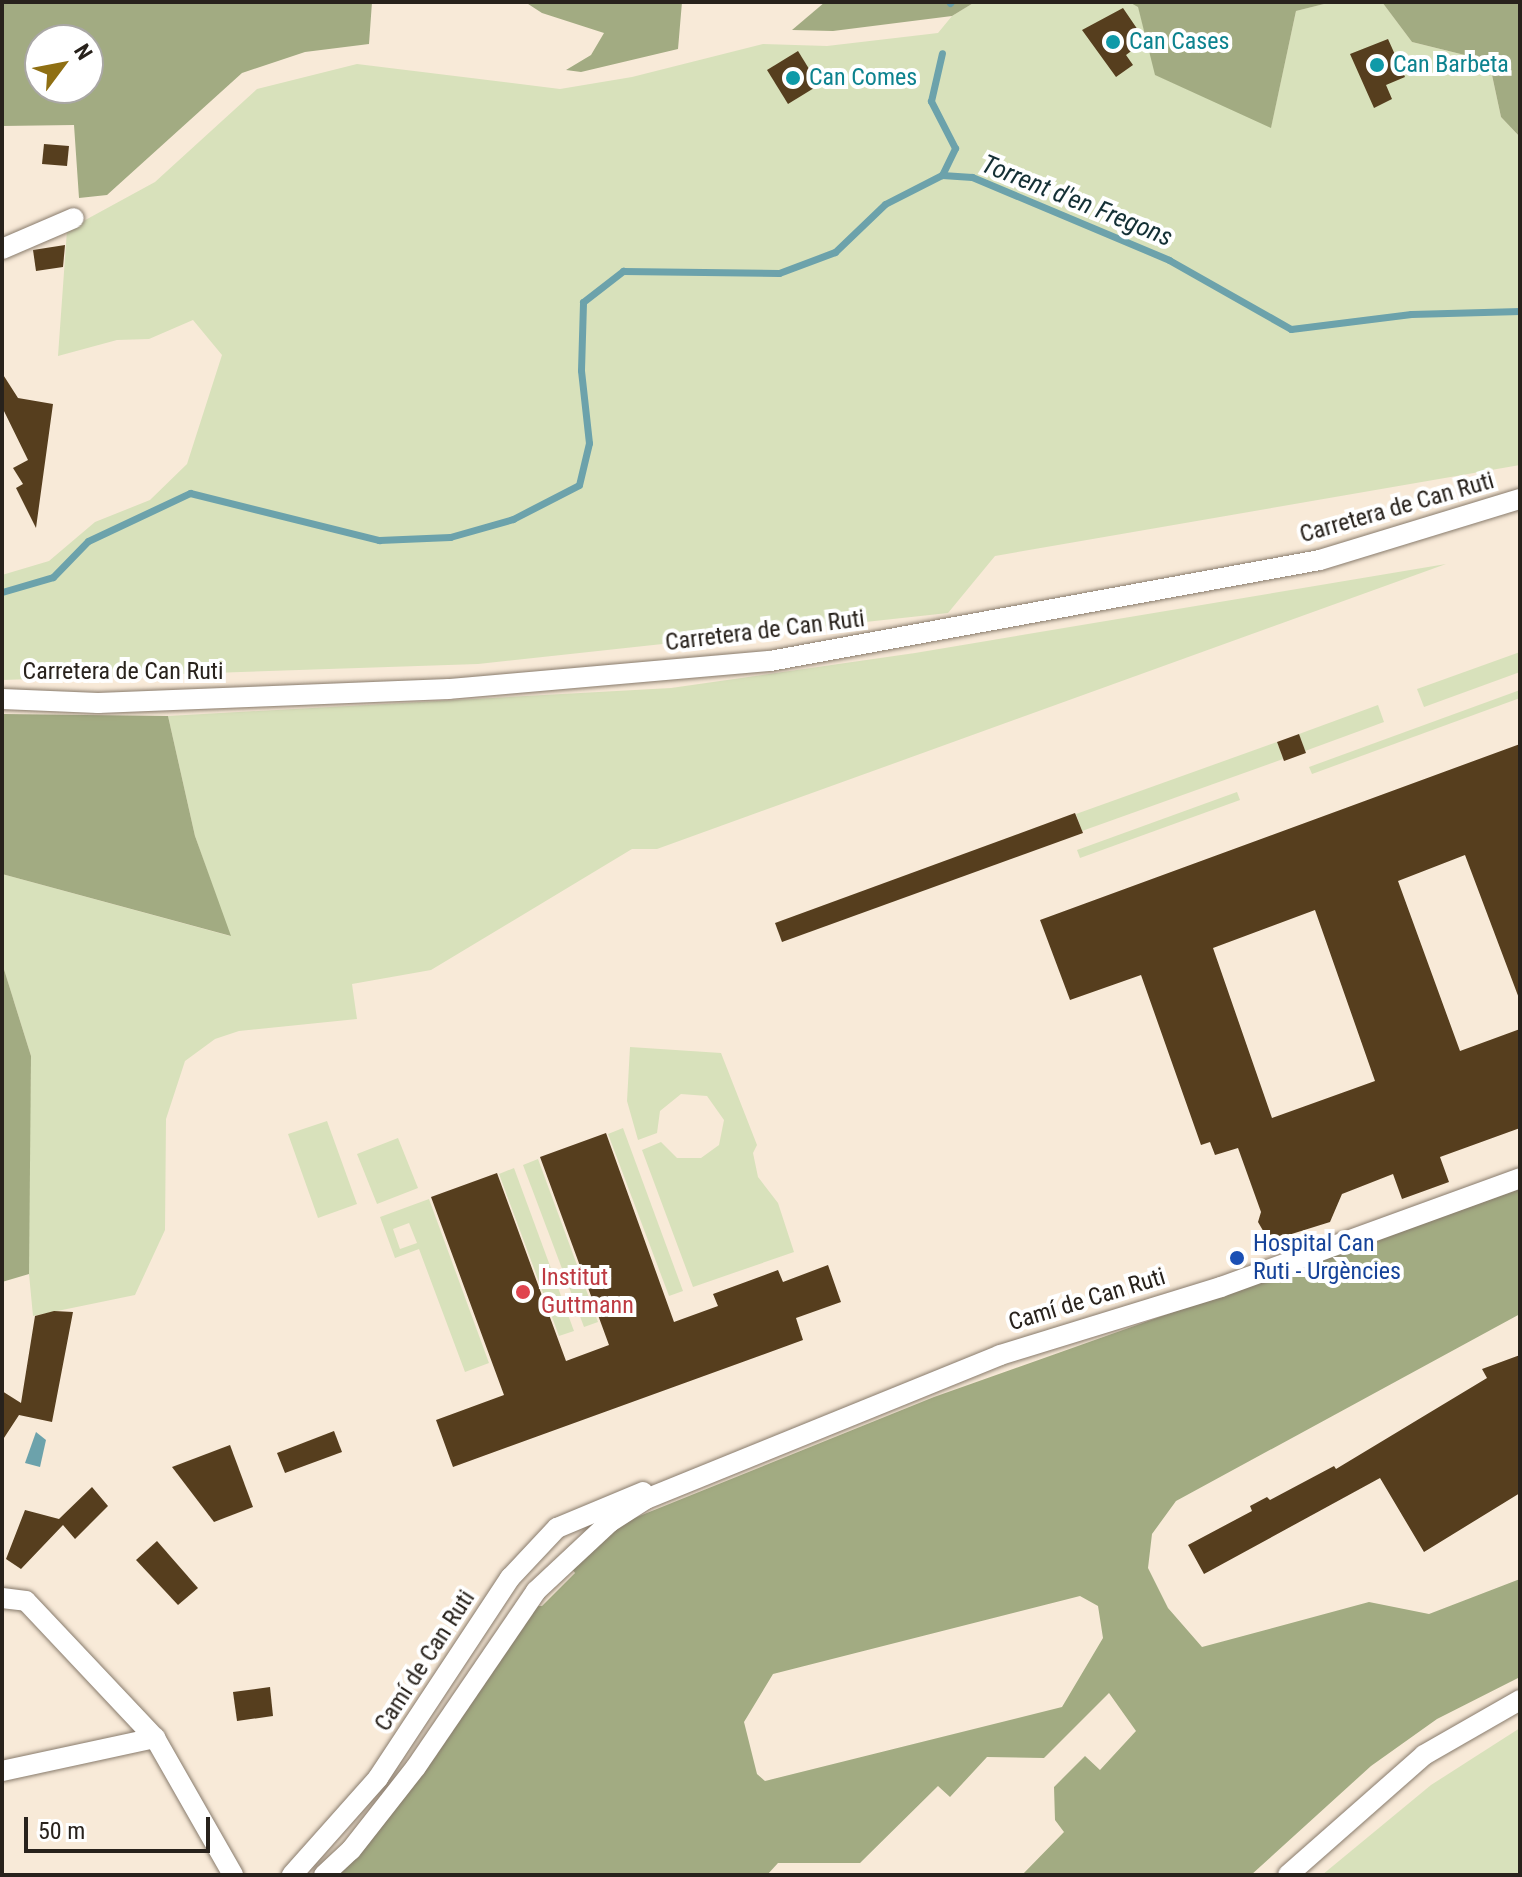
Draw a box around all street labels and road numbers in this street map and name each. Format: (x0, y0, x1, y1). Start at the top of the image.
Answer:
street label: Carretera de Can Ruti (1297, 466, 1497, 550)
street label: Carretera de Can Ruti (664, 604, 866, 658)
street label: Carretera de Can Ruti (23, 658, 223, 686)
street label: Camí de Can Ruti (1005, 1263, 1169, 1337)
street label: Camí de Can Ruti (369, 1585, 481, 1737)

